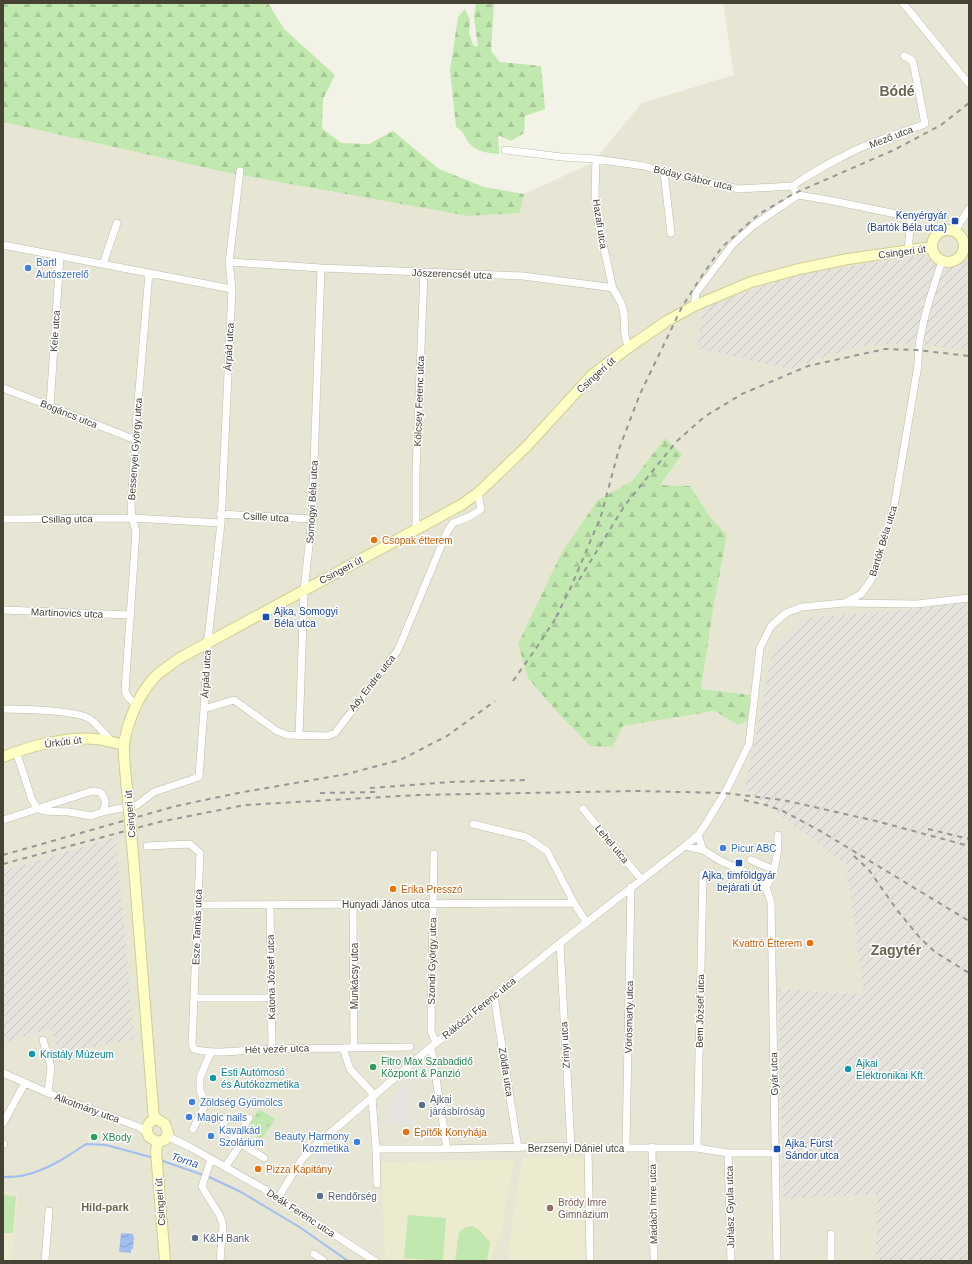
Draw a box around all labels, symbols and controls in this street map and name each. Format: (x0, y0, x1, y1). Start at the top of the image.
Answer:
district label: Bódé (880, 83, 915, 99)
street label: Mező utca (867, 123, 915, 150)
street label: Bóday Gábor utca (652, 164, 734, 193)
street label: Hazafi utca (591, 198, 609, 250)
place label: Kenyérgyár (Bartók Béla utca) (867, 210, 948, 233)
marker: Kenyérgyár (Bartók Béla utca) (950, 216, 960, 226)
street label: Csingeri út (878, 243, 927, 261)
place label: Bartl Autószerelő (36, 257, 89, 280)
marker: Bartl Autószerelő (23, 263, 33, 273)
street label: Jószerencsét utca (412, 267, 493, 281)
street label: Kele utca (48, 309, 62, 352)
street label: Árpád utca (221, 322, 236, 371)
street label: Kölcsey Ferenc utca (412, 355, 426, 446)
street label: Csingeri út (575, 355, 618, 395)
street label: Bessenyei György utca (126, 397, 144, 501)
street label: Bogáncs utca (39, 398, 100, 431)
street label: Somogyi Béla utca (304, 460, 320, 544)
street label: Bartók Béla utca (867, 504, 899, 578)
street label: Csille utca (243, 510, 290, 524)
street label: Csillag utca (41, 513, 93, 525)
marker: Csopak étterem (369, 535, 379, 545)
place label: Csopak étterem (382, 535, 453, 546)
street label: Csingeri út (317, 554, 365, 586)
street label: Martinovics utca (31, 606, 104, 620)
place label: Ajka, Somogyi Béla utca (274, 606, 338, 629)
marker: Ajka, Somogyi Béla utca (261, 612, 271, 622)
street label: Árpád utca (198, 649, 213, 698)
street label: Ady Endre utca (347, 652, 398, 713)
street label: Úrkúti út (44, 733, 82, 750)
street label: Csingeri út (122, 789, 138, 838)
street label: Lehel utca (593, 823, 631, 866)
marker: Picur ABC (718, 843, 728, 853)
place label: Picur ABC (731, 843, 777, 854)
marker: Ajka, timföldgyár bejárati út (734, 858, 744, 868)
place label: Ajka, timföldgyár bejárati út (702, 870, 777, 893)
marker: Erika Presszó (388, 884, 398, 894)
place label: Erika Presszó (401, 884, 463, 895)
street label: Esze Tamás utca (190, 888, 204, 965)
street label: Hunyadi János utca (342, 899, 430, 910)
street label: Szondi György utca (426, 917, 438, 1005)
street label: Katona József utca (265, 934, 277, 1020)
place label: Kvattró Étterem (733, 937, 802, 949)
marker: Kvattró Étterem (805, 938, 815, 948)
street label: Munkácsy utca (349, 942, 360, 1009)
district label: Zagytér (871, 942, 922, 958)
street label: Bem József utca (694, 974, 706, 1048)
street label: Rákóczi Ferenc utca (440, 975, 518, 1041)
street label: Vörösmarty utca (623, 980, 635, 1053)
street label: Zrínyi utca (558, 1021, 572, 1069)
street label: Hét vezér utca (245, 1042, 310, 1056)
street label: Zöldfa utca (497, 1047, 515, 1098)
marker: Kristály Múzeum (27, 1049, 37, 1059)
place label: Kristály Múzeum (40, 1049, 114, 1060)
street label: Gyár utca (768, 1052, 780, 1096)
place label: Fitro Max Szabadidő Központ & Panzió (381, 1056, 473, 1079)
place label: Ajkai Elektronikai Kft. (856, 1058, 925, 1081)
marker: Fitro Max Szabadidő Központ & Panzió (368, 1062, 378, 1072)
marker: Ajkai Elektronikai Kft. (843, 1064, 853, 1074)
place label: Esti Autómosó és Autókozmetika (221, 1067, 300, 1090)
marker: Esti Autómosó és Autókozmetika (208, 1073, 218, 1083)
street label: Alkotmány utca (53, 1091, 121, 1125)
place label: Ajkai járásbíróság (429, 1094, 485, 1117)
marker: Zöldség Gyümölcs (187, 1097, 197, 1107)
place label: Zöldség Gyümölcs (200, 1097, 283, 1108)
marker: Ajkai járásbíróság (417, 1100, 427, 1110)
marker: Magic nails (184, 1112, 194, 1122)
place label: Magic nails (197, 1112, 247, 1123)
place label: Kavalkád Szolárium (219, 1125, 263, 1148)
place label: Építők Konyhája (414, 1126, 487, 1138)
marker: Építők Konyhája (401, 1127, 411, 1137)
marker: Kavalkád Szolárium (206, 1131, 216, 1141)
place label: Beauty Harmony Kozmetika (275, 1131, 349, 1154)
marker: XBody (89, 1132, 99, 1142)
place label: XBody (102, 1132, 131, 1143)
marker: Beauty Harmony Kozmetika (352, 1137, 362, 1147)
place label: Ajka, Fürst Sándor utca (785, 1138, 839, 1161)
street label: Berzsenyi Dániel utca (528, 1143, 625, 1154)
marker: Ajka, Fürst Sándor utca (772, 1144, 782, 1154)
water label: Torna (170, 1150, 200, 1170)
street label: Madách Imre utca (647, 1163, 659, 1244)
marker: Pizza Kapitány (253, 1164, 263, 1174)
place label: Pizza Kapitány (266, 1164, 332, 1175)
street label: Juhász Gyula utca (724, 1165, 736, 1248)
street label: Csingeri út (153, 1178, 167, 1226)
street label: Deák Ferenc utca (265, 1187, 337, 1239)
marker: Rendőrség (315, 1191, 325, 1201)
place label: Rendőrség (328, 1191, 377, 1202)
place label: Bródy Imre Gimnázium (558, 1197, 609, 1220)
district label: Hild-park (81, 1201, 130, 1213)
marker: Bródy Imre Gimnázium (545, 1203, 555, 1213)
marker: K&H Bank (190, 1233, 200, 1243)
place label: K&H Bank (203, 1233, 250, 1244)

